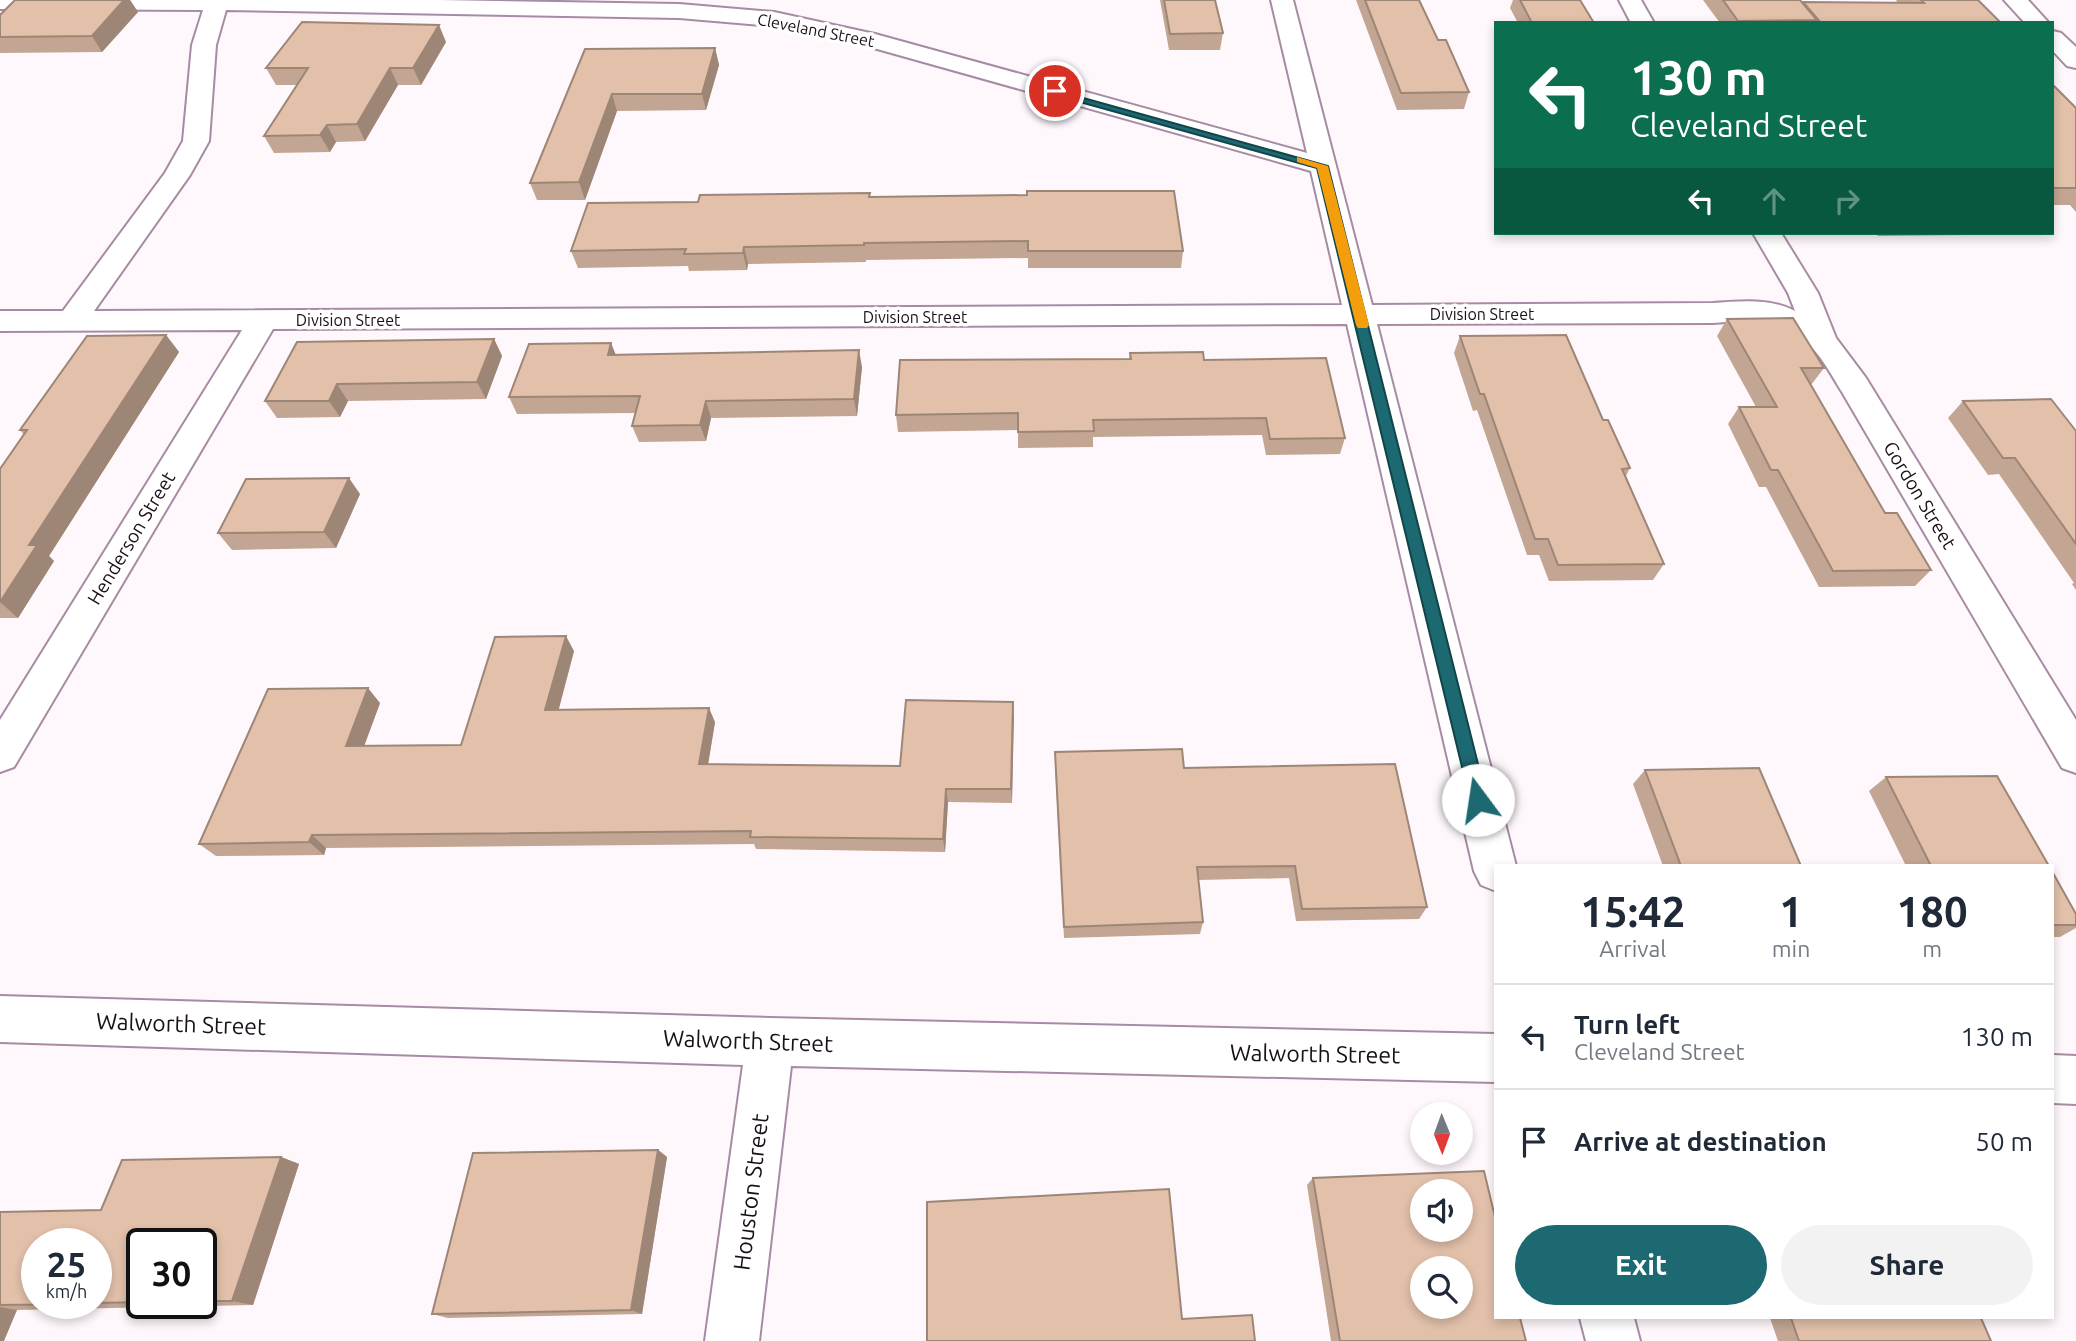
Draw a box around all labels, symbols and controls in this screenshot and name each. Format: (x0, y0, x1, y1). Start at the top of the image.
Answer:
street label: Cleveland Street (756, 10, 877, 50)
icon: left (1515, 49, 1606, 140)
text: 130 m (1630, 49, 1767, 104)
pin (1025, 61, 1085, 121)
icon: arrive (1036, 72, 1074, 110)
text: Cleveland Street (1630, 107, 1867, 143)
icon: left (1682, 182, 1720, 220)
icon: ahead (1755, 182, 1793, 220)
icon: right (1828, 182, 1866, 220)
street label: Division Street (1430, 305, 1535, 323)
street label: Division Street (863, 308, 968, 326)
street label: Division Street (296, 311, 401, 329)
street label: Gordon Street (1879, 437, 1961, 553)
street label: Henderson Street (83, 467, 180, 608)
position arrow (1441, 763, 1515, 837)
text: 15:42 (1580, 888, 1685, 935)
text: 1 (1779, 888, 1803, 935)
text: 180 (1897, 888, 1968, 935)
text: Arrival (1599, 936, 1666, 961)
text: min (1772, 936, 1810, 961)
text: m (1922, 936, 1942, 961)
street label: Walworth Street (95, 1008, 267, 1039)
text: Turn left (1574, 1010, 1680, 1039)
icon: left (1515, 1018, 1553, 1056)
text: 130 m (1961, 1022, 2033, 1051)
street label: Walworth Street (662, 1025, 834, 1056)
text: Cleveland Street (1574, 1039, 1745, 1064)
street label: Walworth Street (1230, 1040, 1400, 1067)
north arrow (1410, 1102, 1474, 1166)
map controls (1410, 1102, 1473, 1319)
street label: Houston Street (728, 1112, 773, 1272)
icon: arrive (1515, 1123, 1553, 1161)
text: Arrive at destination (1574, 1127, 1827, 1156)
text: 50 m (1975, 1127, 2033, 1156)
button: sound (1410, 1179, 1473, 1242)
button: Exit (1515, 1225, 1767, 1305)
button: Share (1781, 1225, 2033, 1305)
speed limit sign: 30 (126, 1228, 217, 1319)
text: 25 (47, 1244, 86, 1284)
button: search (1410, 1256, 1473, 1319)
text: km/h (46, 1281, 87, 1301)

